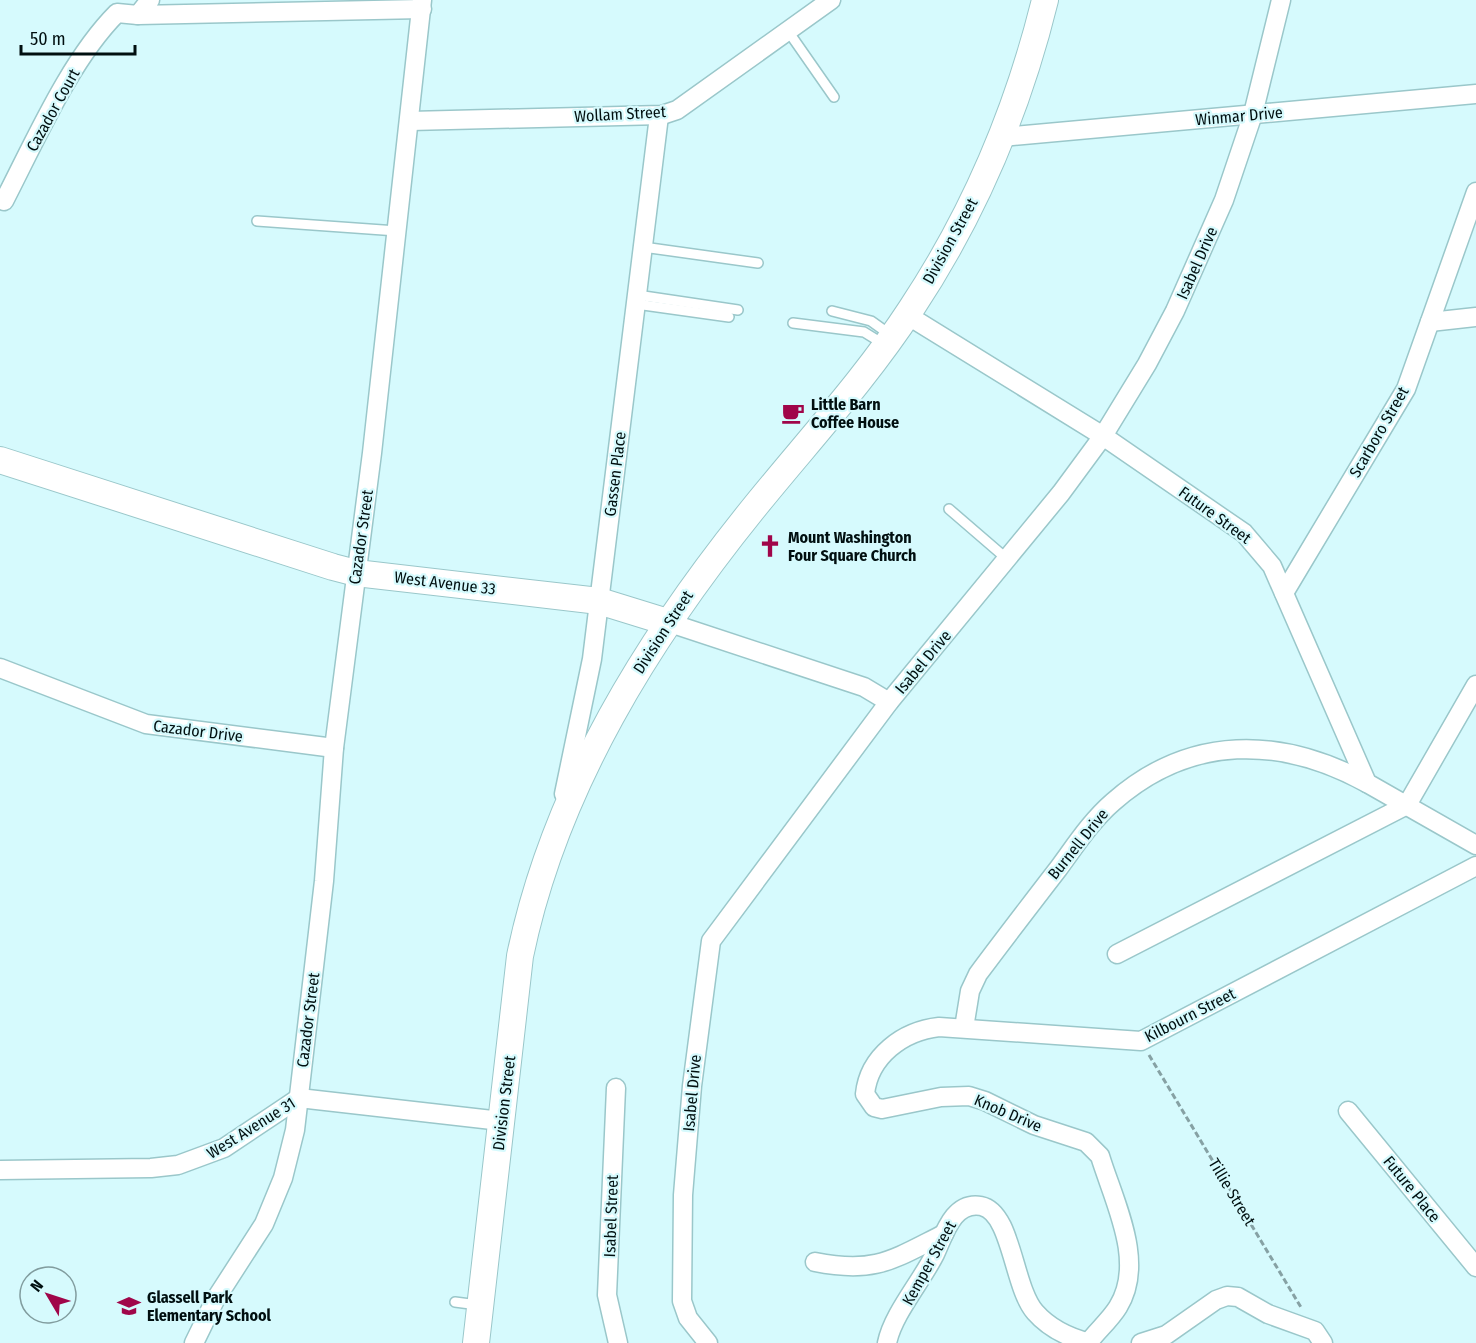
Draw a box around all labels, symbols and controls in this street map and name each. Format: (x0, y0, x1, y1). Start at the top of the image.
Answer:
scale bar (21, 18, 135, 56)
text: 50 m (30, 28, 66, 50)
street label: Cazador Court (23, 65, 84, 155)
street label: Wollam Street (574, 102, 667, 126)
street label: Winmar Drive (1194, 103, 1284, 129)
street label: Division Street (919, 194, 982, 287)
street label: Isabel Drive (1173, 224, 1221, 302)
street label: Scarboro Street (1345, 383, 1413, 481)
place label: Little Barn Coffee House (811, 395, 899, 432)
cafe icon: Little Barn Coffee House (780, 400, 806, 426)
street label: Gassen Place (600, 430, 630, 517)
street label: Future Street (1175, 482, 1255, 548)
street label: Cazador Street (345, 488, 377, 586)
place label: Mount Washington Four Square Church (788, 528, 916, 565)
church icon: Mount Washington Four Square Church (757, 533, 783, 559)
street label: West Avenue 33 (393, 567, 497, 599)
street label: Division Street (629, 586, 697, 677)
street label: Isabel Drive (891, 626, 955, 698)
street label: Cazador Drive (152, 716, 244, 746)
street label: Burnell Drive (1044, 805, 1112, 883)
street label: Cazador Street (293, 971, 323, 1069)
street label: Kilbourn Street (1142, 984, 1239, 1046)
street label: Division Street (489, 1054, 519, 1151)
street label: Isabel Drive (679, 1054, 705, 1132)
street label: Knob Drive (971, 1090, 1045, 1136)
street label: West Avenue 31 (203, 1093, 299, 1163)
street label: Future Place (1379, 1152, 1445, 1226)
street label: Tillie Street (1205, 1155, 1260, 1230)
street label: Isabel Street (600, 1174, 622, 1258)
street label: Kemper Street (898, 1217, 960, 1309)
north arrow (18, 1265, 78, 1325)
text: N (26, 1276, 47, 1296)
place label: Glassell Park Elementary School (147, 1288, 272, 1325)
school or university icon: Glassell Park Elementary School (116, 1293, 142, 1319)

